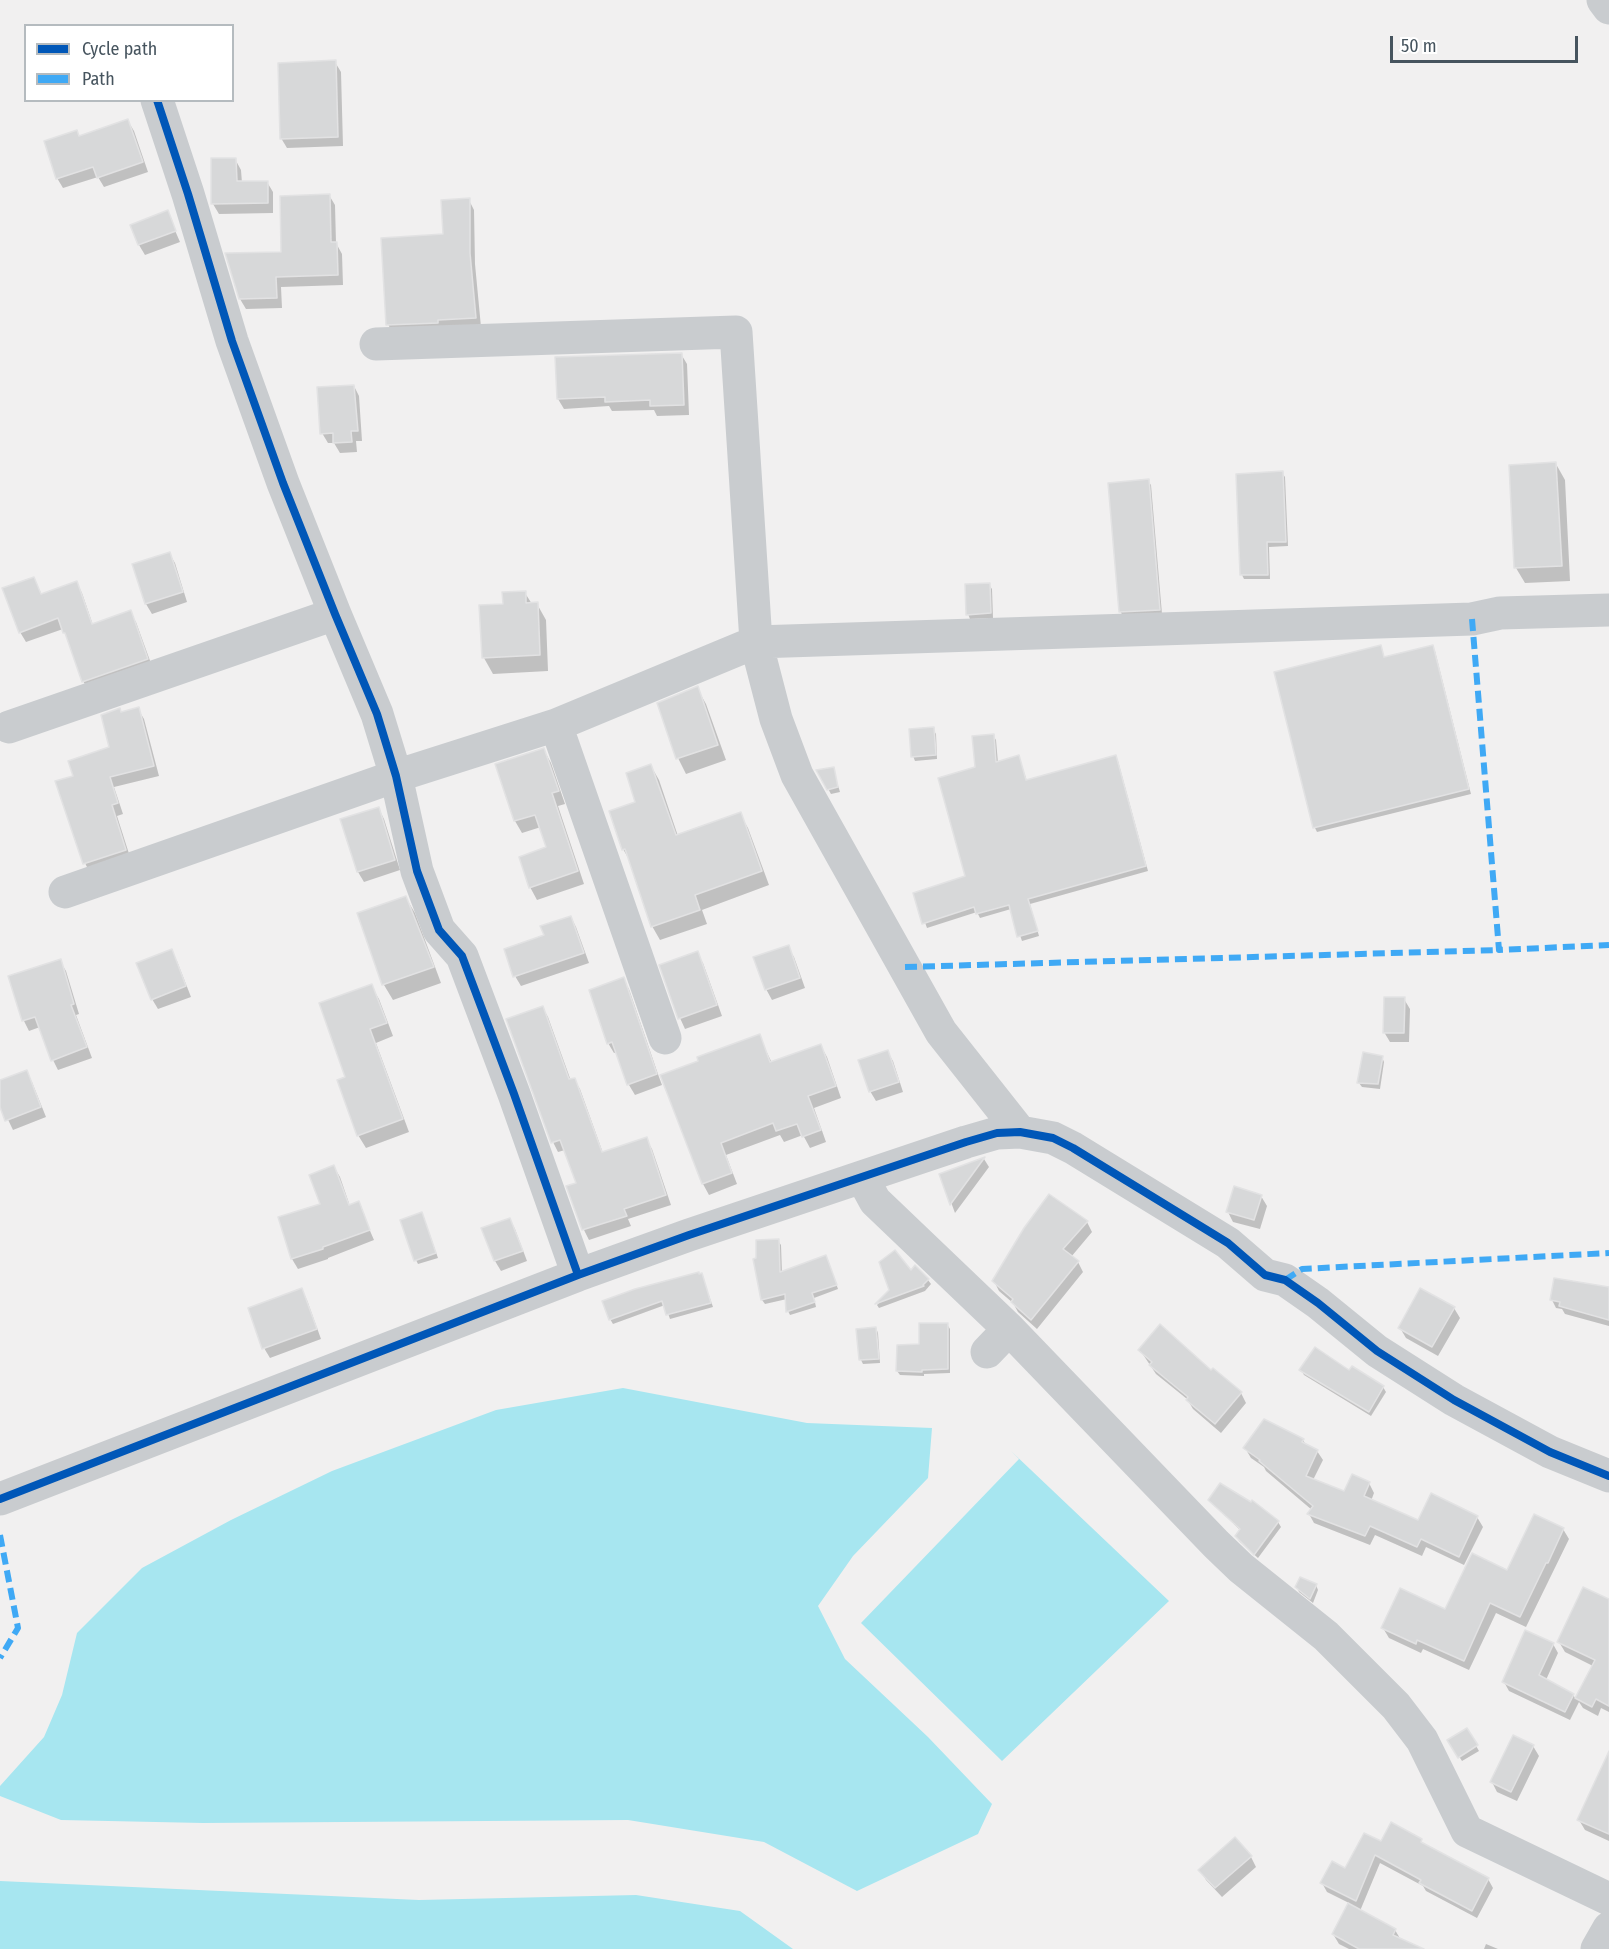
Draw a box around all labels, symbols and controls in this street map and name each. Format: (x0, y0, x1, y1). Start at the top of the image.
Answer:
legend (24, 24, 234, 102)
scale bar (1393, 24, 1580, 62)
text: 50 m (1401, 35, 1437, 57)
text: Cycle path (82, 38, 157, 60)
text: Path (82, 68, 115, 90)

